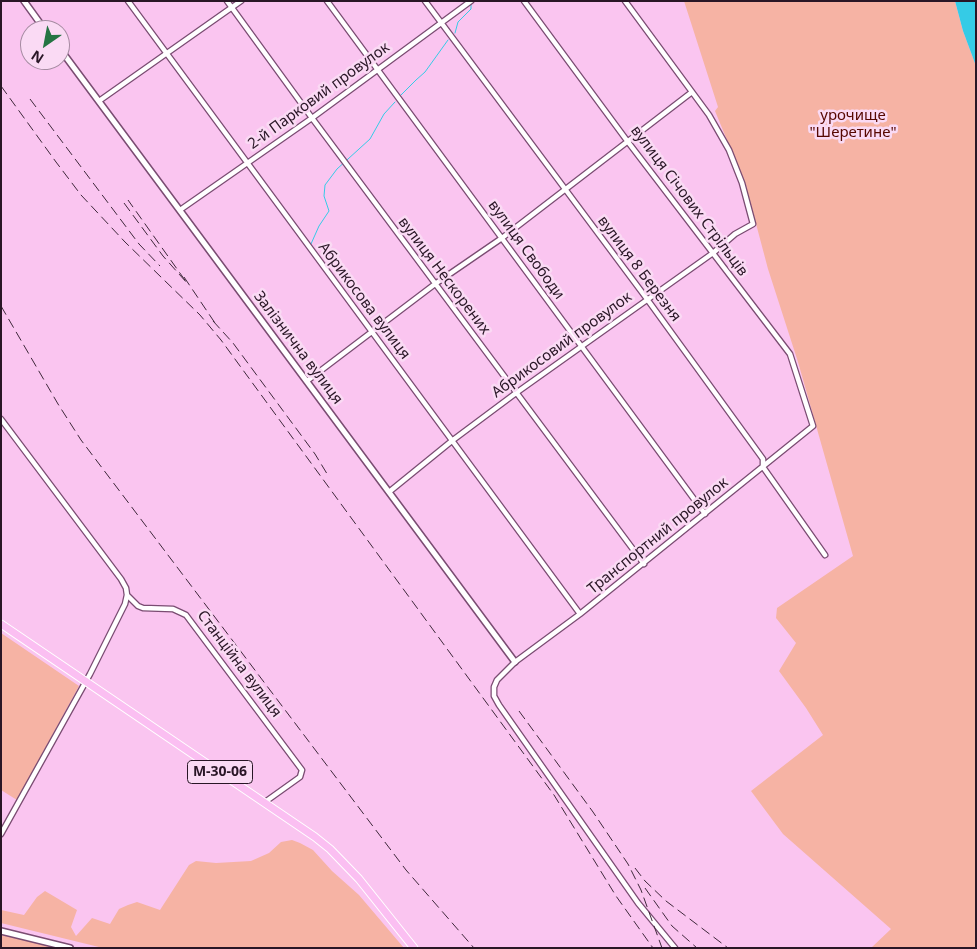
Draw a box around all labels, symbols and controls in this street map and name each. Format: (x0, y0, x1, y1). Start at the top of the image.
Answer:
north arrow (20, 20, 70, 70)
street label: 2-й Парковий провулок (245, 39, 393, 153)
text: N (27, 46, 47, 68)
park label: урочище "Шеретине" (809, 107, 897, 142)
street label: вулиця Січових Стрільців (627, 122, 751, 280)
street label: вулиця Свободи (484, 197, 568, 303)
street label: вулиця 8 Березня (593, 213, 685, 325)
street label: вулиця Нескорених (394, 214, 494, 338)
street label: Абрикосова вулиця (314, 239, 414, 363)
street label: Залізнична вулиця (250, 288, 346, 408)
street label: Абрикосовий провулок (488, 288, 636, 402)
street label: Транспортний провулок (584, 474, 732, 598)
street label: Станційна вулиця (193, 607, 285, 721)
road number: М-30-06 (188, 760, 252, 784)

